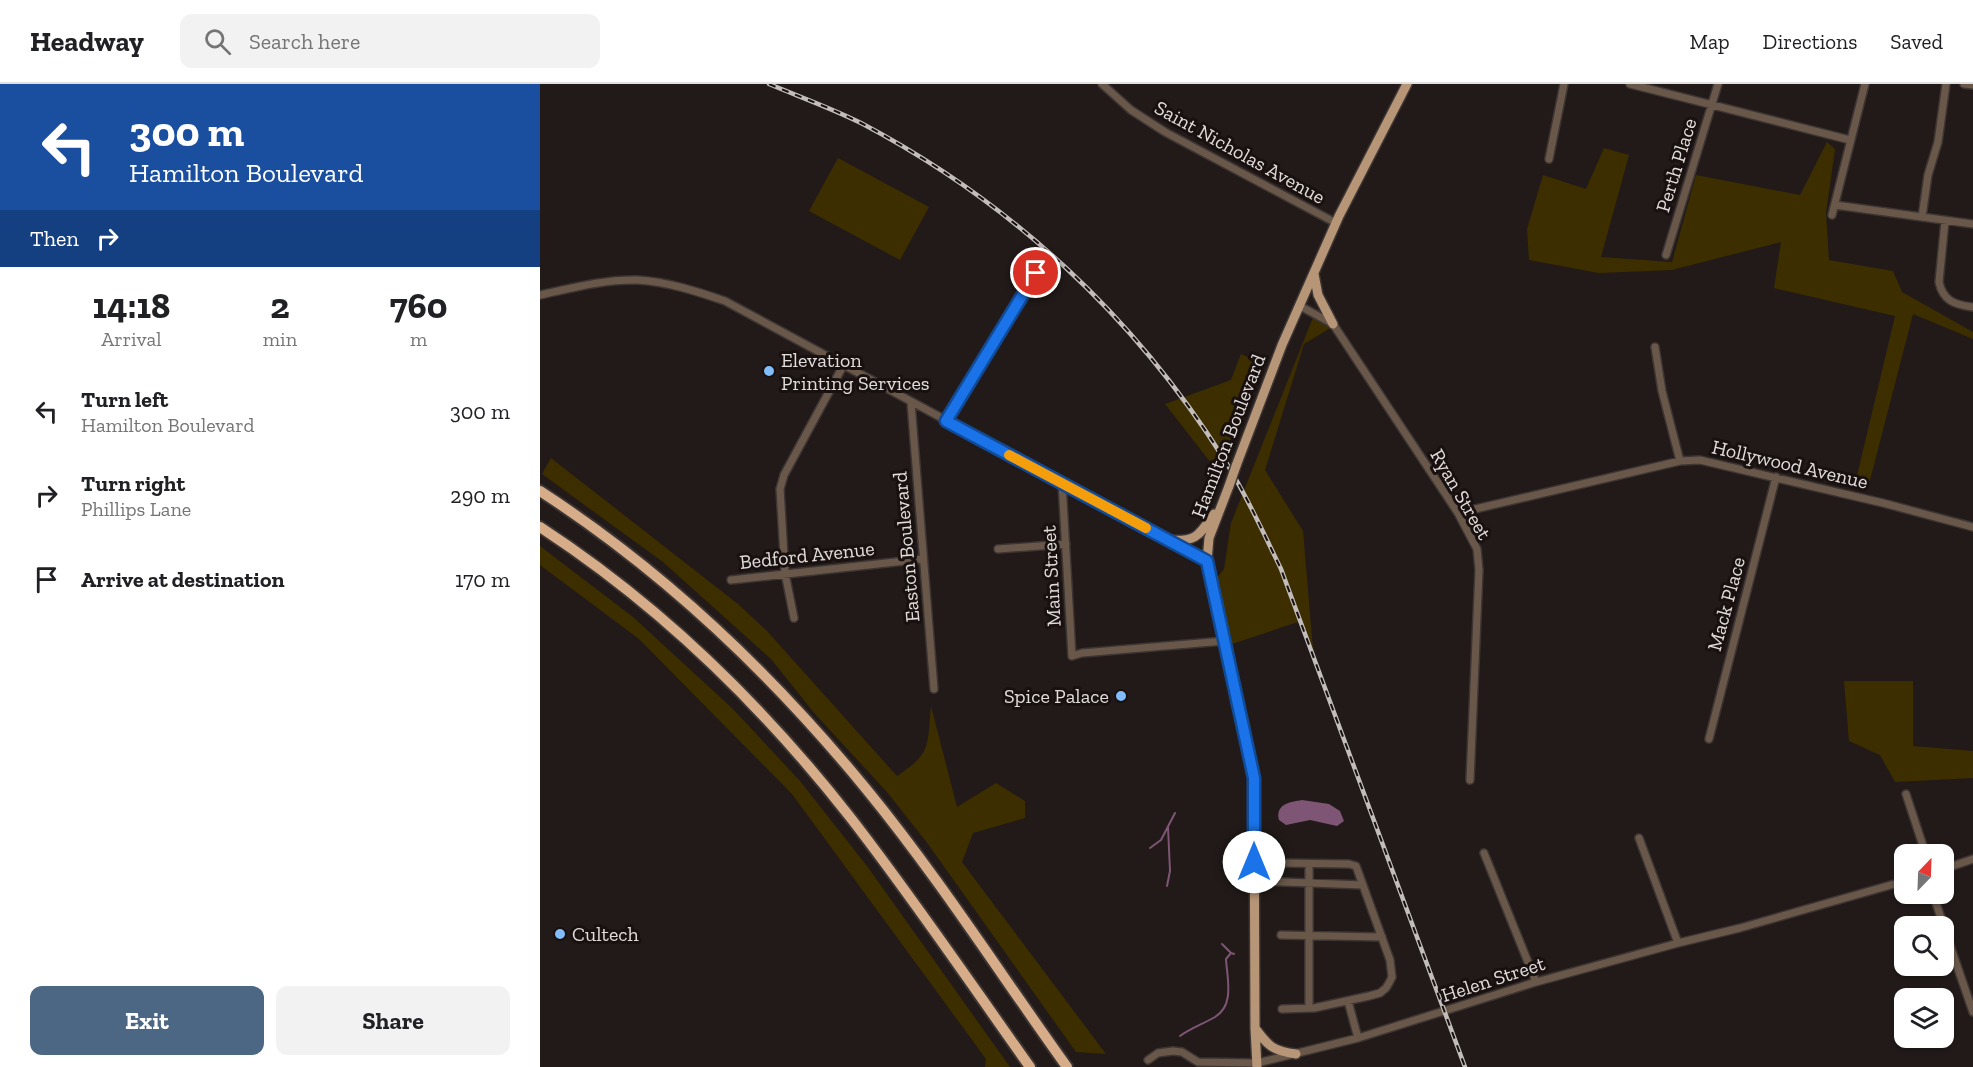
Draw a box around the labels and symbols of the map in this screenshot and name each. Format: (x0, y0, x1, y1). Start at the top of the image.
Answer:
street label: Saint Nicholas Avenue (1151, 95, 1329, 209)
street label: Perth Place (1650, 115, 1702, 215)
pin (1010, 247, 1061, 298)
place label: Elevation Printing Services (781, 348, 930, 395)
street label: Hamilton Boulevard (1186, 351, 1270, 521)
marker: Elevation Printing Services (762, 364, 776, 378)
street label: Hollywood Avenue (1710, 434, 1870, 494)
street label: Ryan Street (1425, 444, 1497, 544)
street label: Easton Boulevard (887, 471, 925, 623)
street label: Main Street (1036, 524, 1066, 627)
street label: Bedford Avenue (738, 536, 876, 574)
street label: Mack Place (1702, 554, 1750, 654)
place label: Spice Palace (1004, 684, 1109, 708)
marker: Spice Palace (1114, 689, 1128, 703)
position arrow (1222, 830, 1286, 894)
north arrow (1894, 844, 1954, 904)
place label: Cultech (572, 922, 640, 946)
marker: Cultech (553, 927, 567, 941)
street label: Helen Street (1438, 951, 1548, 1007)

